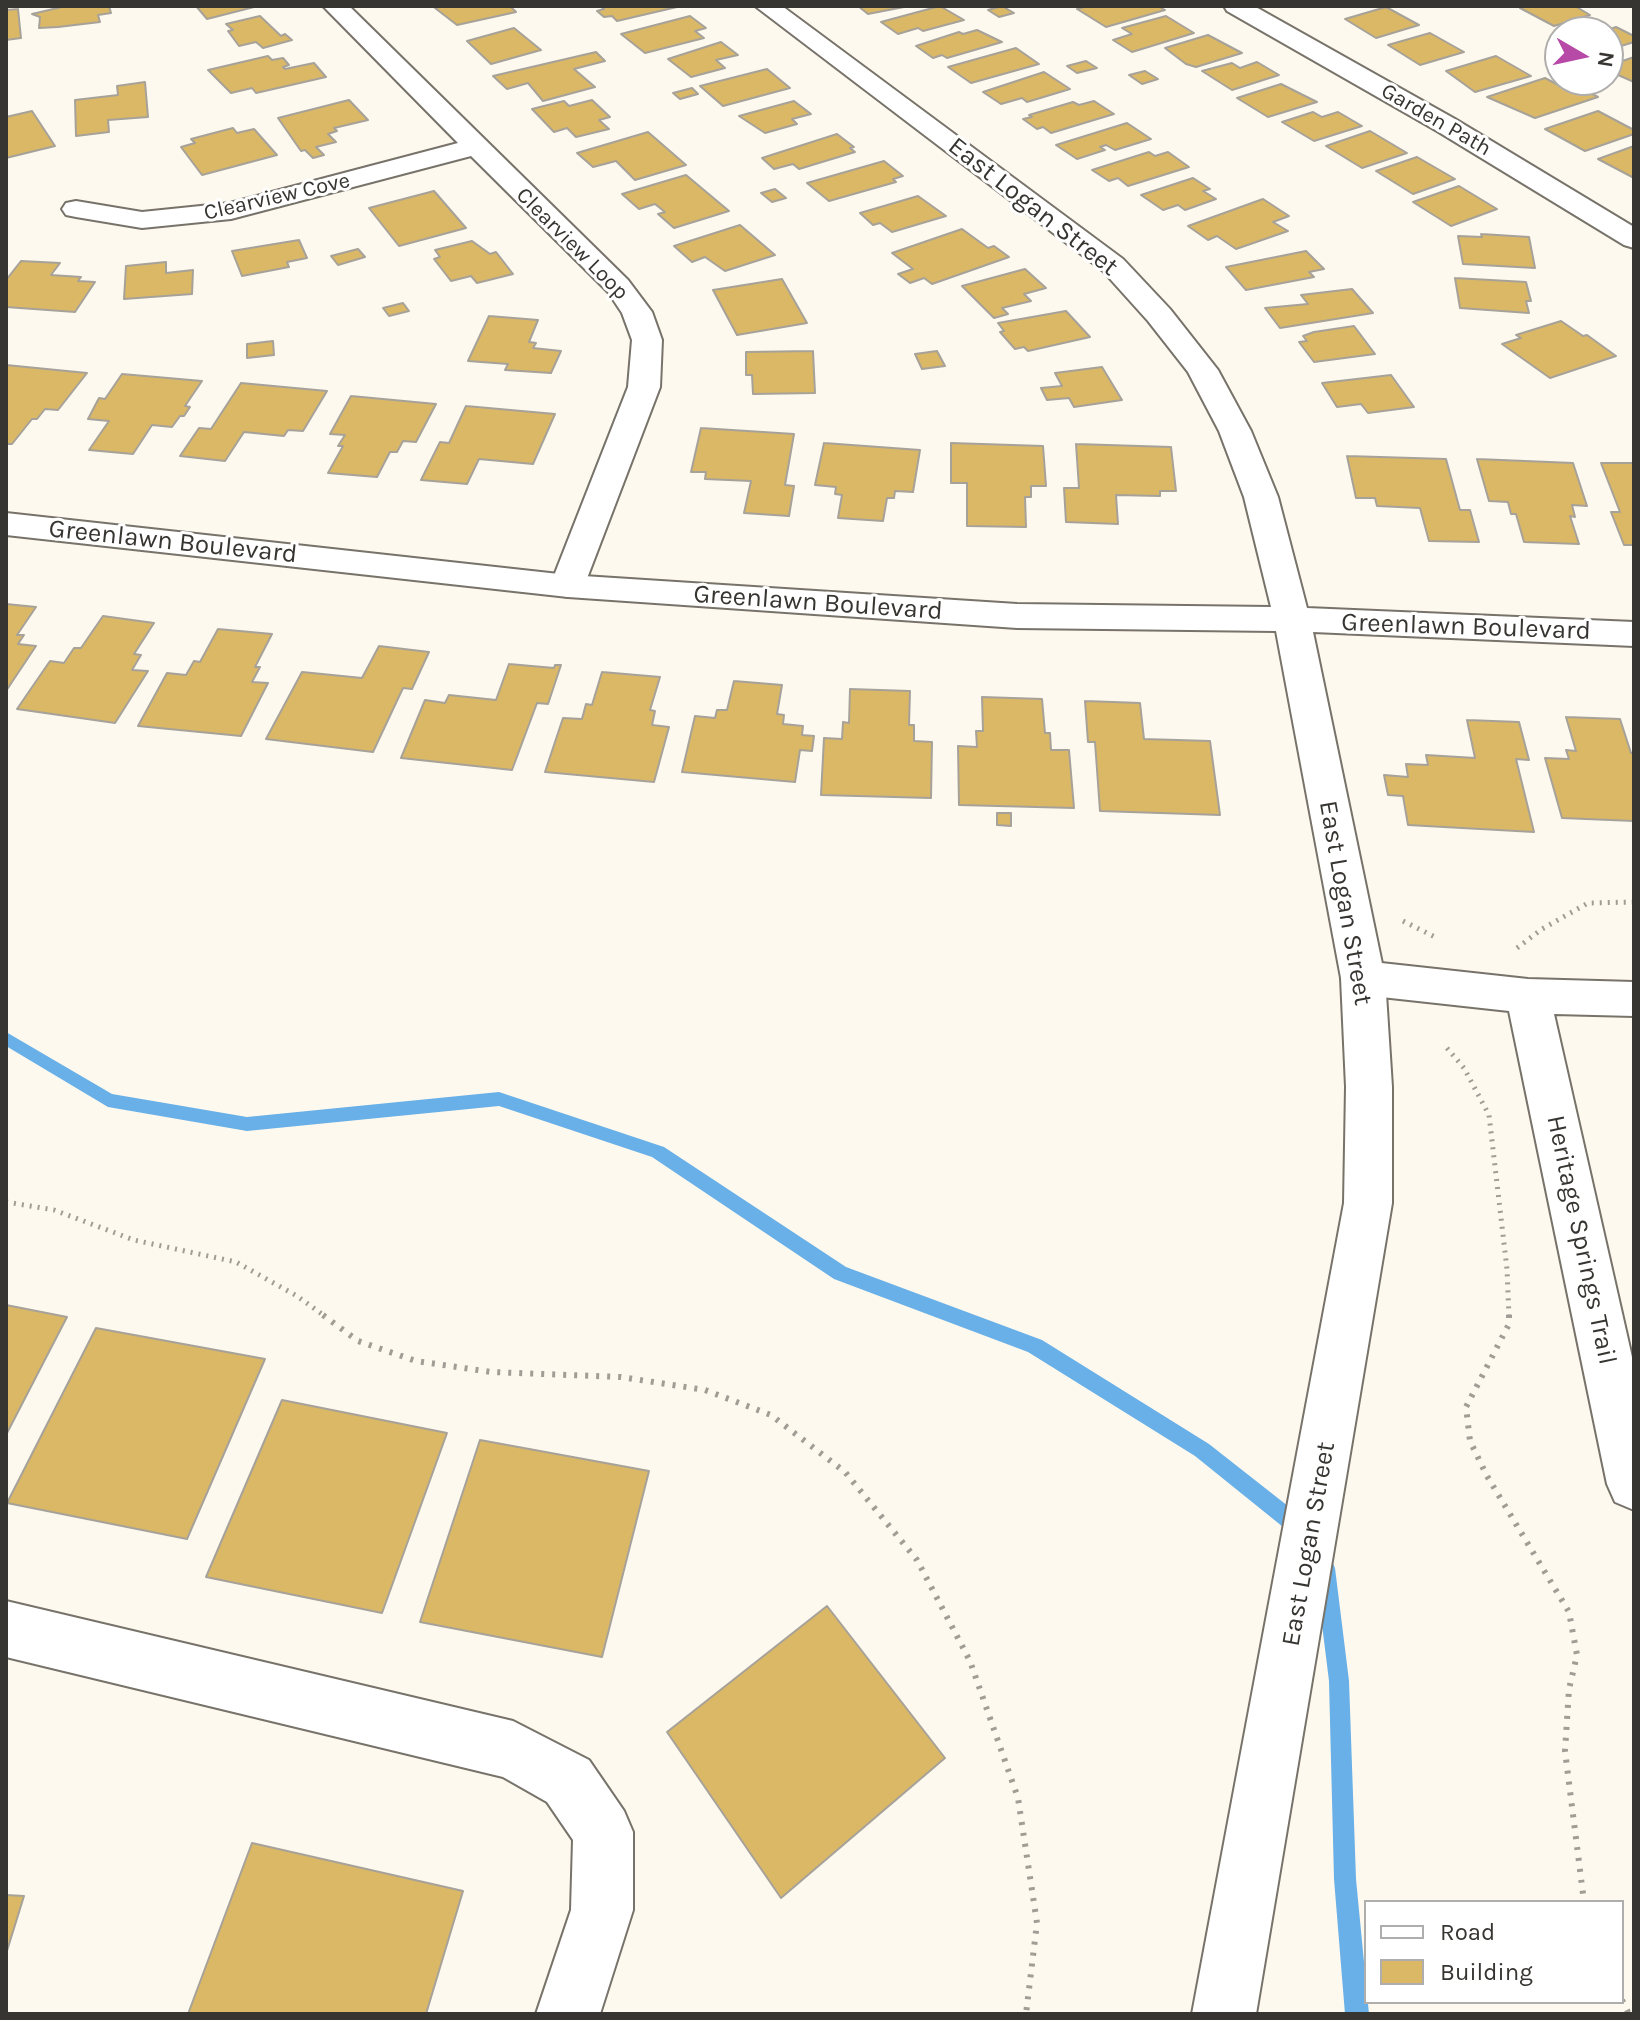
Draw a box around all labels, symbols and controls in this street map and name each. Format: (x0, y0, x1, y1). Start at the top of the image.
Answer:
north arrow (1544, 16, 1624, 96)
text: N (1592, 50, 1620, 69)
street label: Garden Path (1376, 78, 1496, 162)
street label: East Logan Street (942, 131, 1124, 283)
street label: Clearview Cove (201, 167, 353, 227)
street label: Clearview Loop (510, 182, 634, 306)
street label: Greenlawn Boulevard (47, 513, 299, 571)
street label: Greenlawn Boulevard (692, 579, 944, 627)
street label: Greenlawn Boulevard (1341, 607, 1591, 647)
street label: East Logan Street (1312, 798, 1378, 1008)
street label: Heritage Springs Trail (1539, 1112, 1623, 1368)
street label: East Logan Street (1276, 1439, 1342, 1649)
legend (1364, 1900, 1624, 2004)
text: Road (1440, 1918, 1495, 1946)
text: Building (1440, 1958, 1533, 1986)

